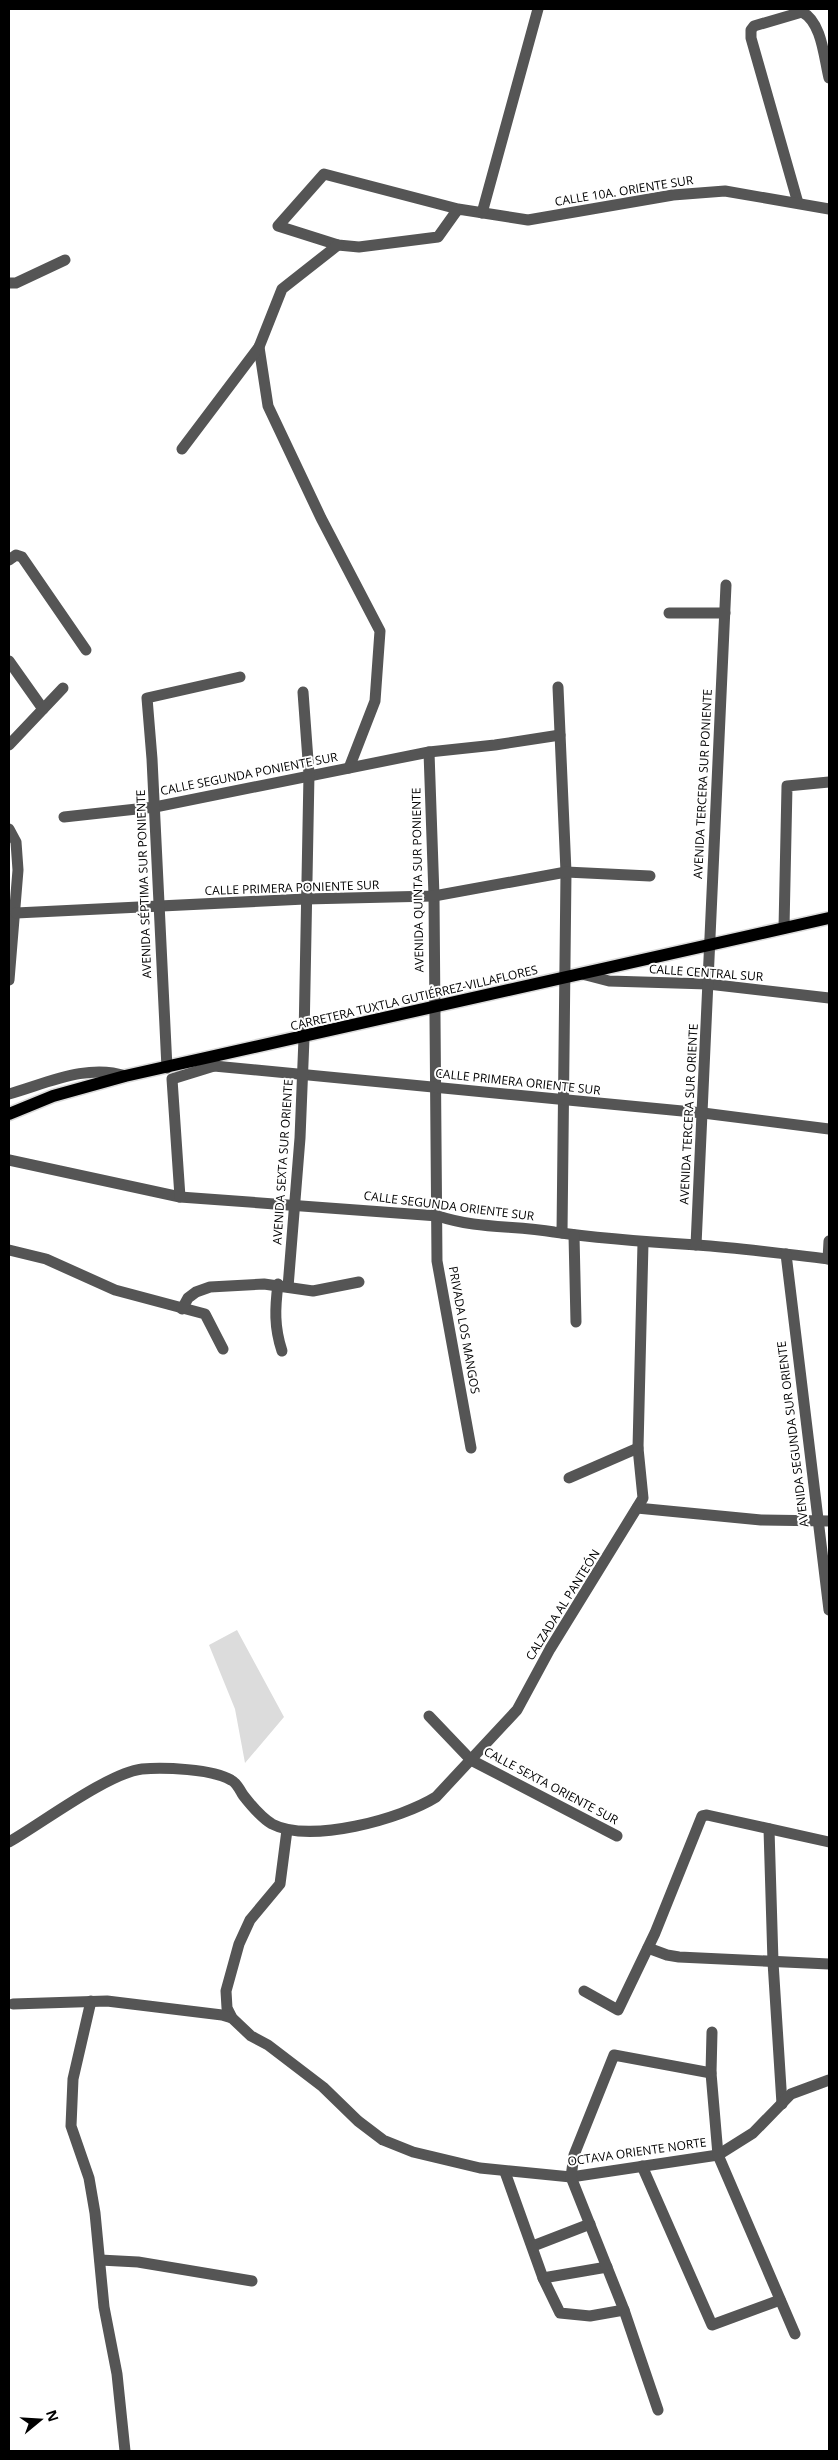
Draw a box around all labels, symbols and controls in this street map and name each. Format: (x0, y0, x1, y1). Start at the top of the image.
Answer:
street label: CALLE 10A. ORIENTE SUR (553, 171, 695, 210)
street label: AVENIDA TERCERA SUR PONIENTE (689, 689, 716, 879)
street label: CALLE SEGUNDA PONIENTE SUR (159, 748, 340, 799)
street label: AVENIDA QUINTA SUR PONIENTE (407, 787, 428, 973)
street label: AVENIDA SÉPTIMA SUR PONIENTE (132, 789, 155, 979)
street label: CALLE PRIMERA PONIENTE SUR (204, 876, 380, 899)
street label: CALLE CENTRAL SUR (648, 960, 764, 985)
street label: CARRETERA TUXTLA GUTIÉRREZ-VILLAFLORES (289, 961, 539, 1034)
street label: AVENIDA TERCERA SUR ORIENTE (675, 1023, 702, 1205)
street label: CALLE PRIMERA ORIENTE SUR (435, 1064, 602, 1099)
street label: AVENIDA SEXTA SUR ORIENTE (268, 1079, 297, 1245)
street label: CALLE SEGUNDA ORIENTE SUR (363, 1187, 536, 1224)
street label: PRIVADA LOS MANGOS (445, 1265, 484, 1395)
street label: AVENIDA SEGUNDA SUR ORIENTE (773, 1340, 812, 1528)
street label: CALZADA AL PANTEÓN (522, 1546, 604, 1663)
street label: CALLE SEXTA ORIENTE SUR (481, 1743, 622, 1829)
street label: OCTAVA ORIENTE NORTE (566, 2133, 708, 2170)
north arrow (15, 2395, 65, 2445)
text: N (42, 2407, 64, 2424)

